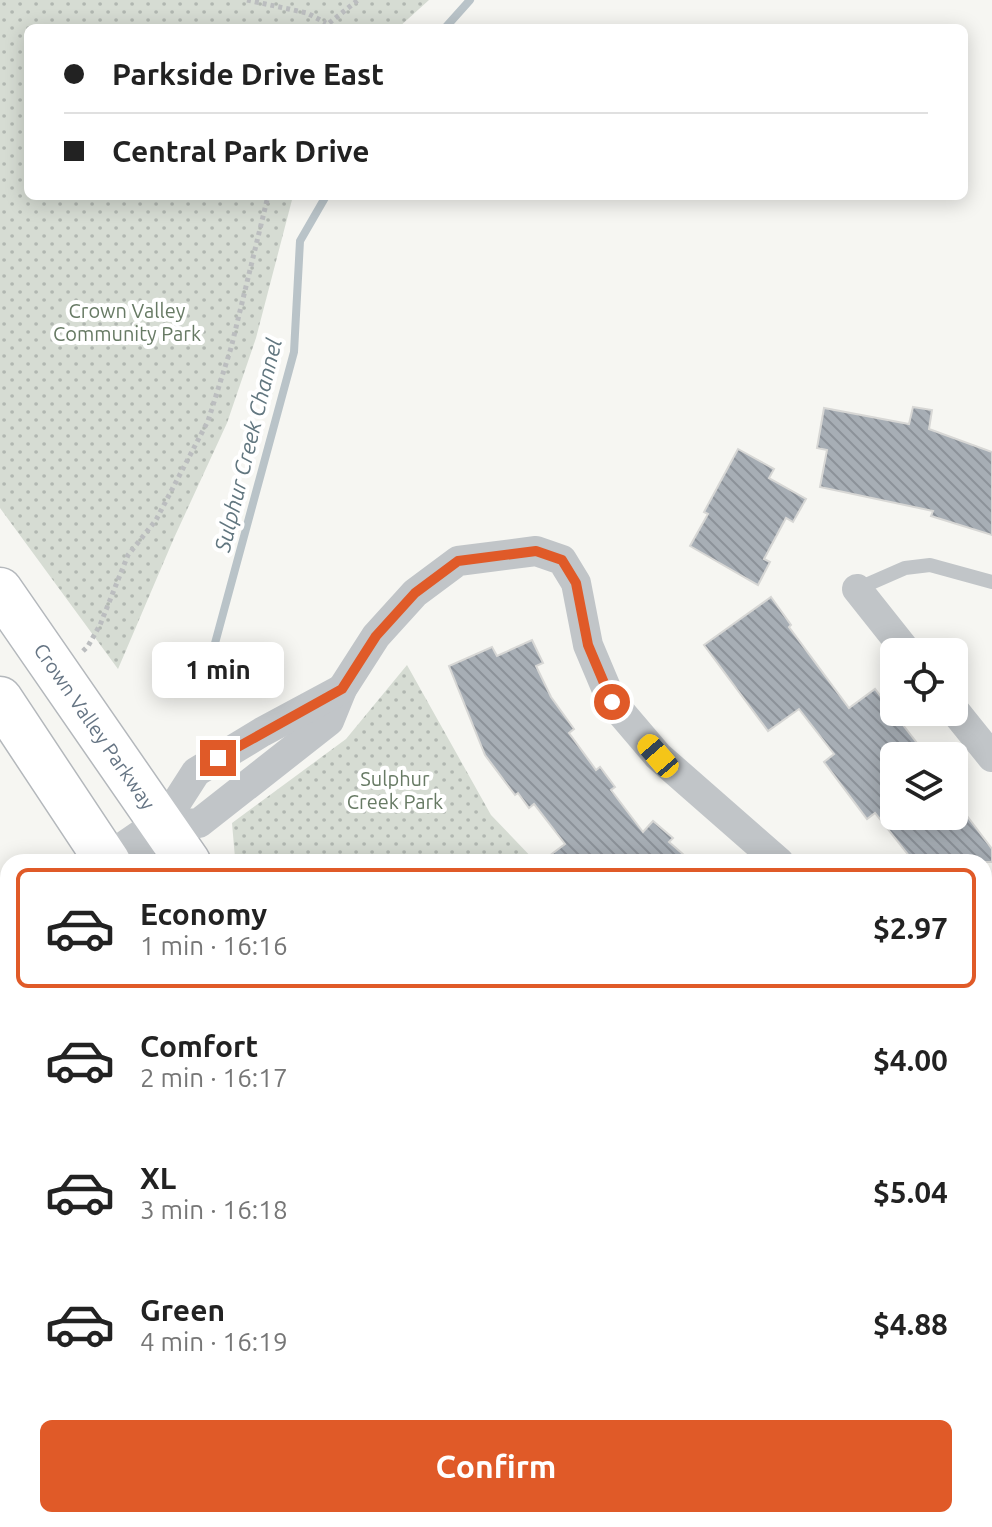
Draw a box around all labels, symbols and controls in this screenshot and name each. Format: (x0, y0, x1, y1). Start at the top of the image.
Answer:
text: Parkside Drive East (112, 57, 384, 91)
text: Central Park Drive (112, 134, 369, 168)
park label: Crown Valley Community Park (53, 299, 201, 345)
water label: Sulphur Creek Channel (209, 336, 286, 555)
map controls (880, 638, 968, 830)
button: locate (880, 638, 968, 726)
street label: Crown Valley Parkway (29, 639, 160, 814)
callout: 1 min (152, 642, 284, 698)
text: 1 min (185, 655, 251, 684)
route start (594, 684, 630, 720)
car (633, 730, 683, 782)
route end (200, 740, 236, 776)
button: layers (880, 742, 968, 830)
park label: Sulphur Creek Park (347, 767, 443, 813)
icon: car (44, 892, 116, 964)
text: Economy (140, 897, 267, 931)
text: $2.97 (873, 911, 948, 945)
text: 1 min · 16:16 (140, 931, 288, 960)
icon: car (44, 1024, 116, 1096)
text: Comfort (140, 1029, 258, 1063)
text: $4.00 (873, 1043, 948, 1077)
text: 2 min · 16:17 (140, 1063, 288, 1092)
icon: car (44, 1156, 116, 1228)
text: XL (140, 1161, 176, 1195)
text: $5.04 (873, 1175, 948, 1209)
text: 3 min · 16:18 (140, 1195, 288, 1224)
icon: car (44, 1288, 116, 1360)
text: Green (140, 1293, 225, 1327)
text: $4.88 (873, 1307, 948, 1341)
text: 4 min · 16:19 (140, 1327, 288, 1356)
button: Confirm (40, 1420, 952, 1512)

